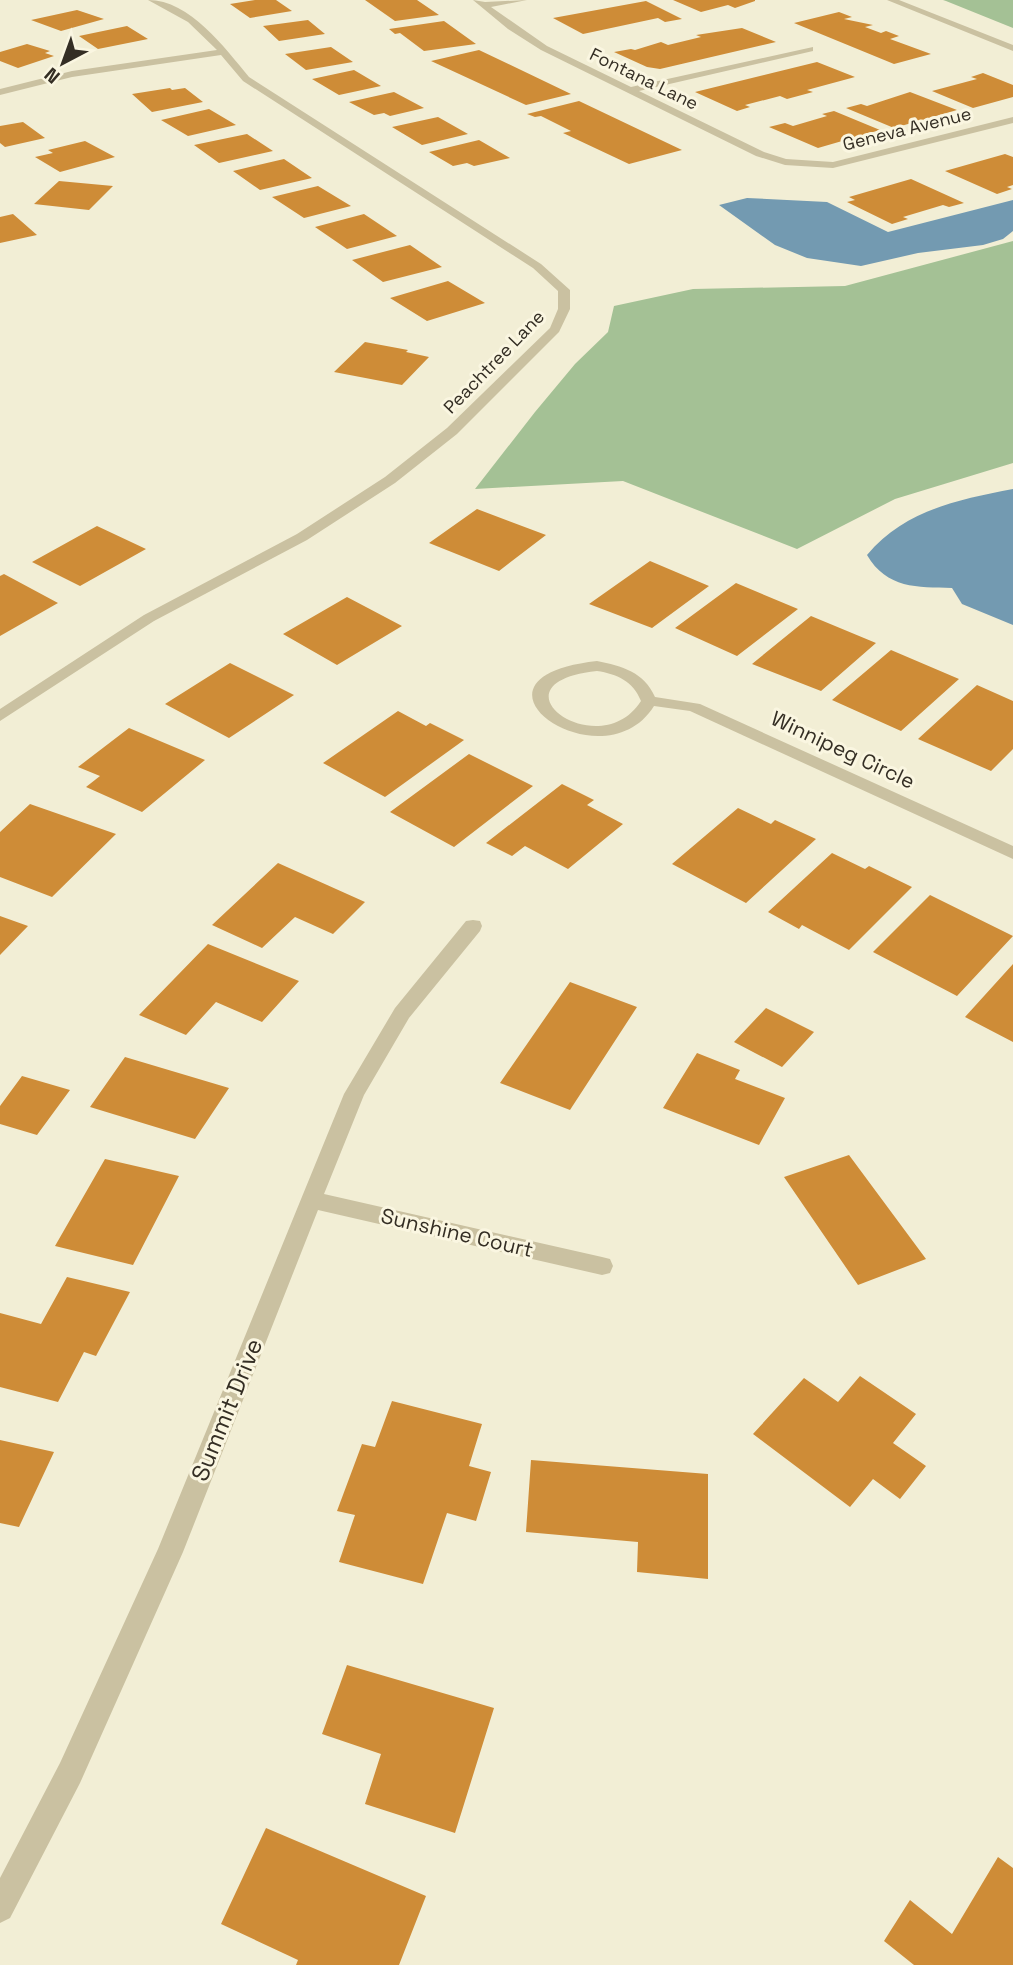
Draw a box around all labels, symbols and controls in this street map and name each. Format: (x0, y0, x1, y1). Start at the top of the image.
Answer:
north arrow (28, 28, 98, 98)
street label: Fontana Lane (586, 42, 702, 115)
text: N (39, 62, 65, 89)
street label: Geneva Avenue (840, 101, 974, 156)
street label: Peachtree Lane (438, 305, 549, 418)
street label: Winnipeg Circle (767, 704, 919, 795)
street label: Sunshine Court (378, 1202, 536, 1263)
street label: Summit Drive (184, 1334, 269, 1486)

